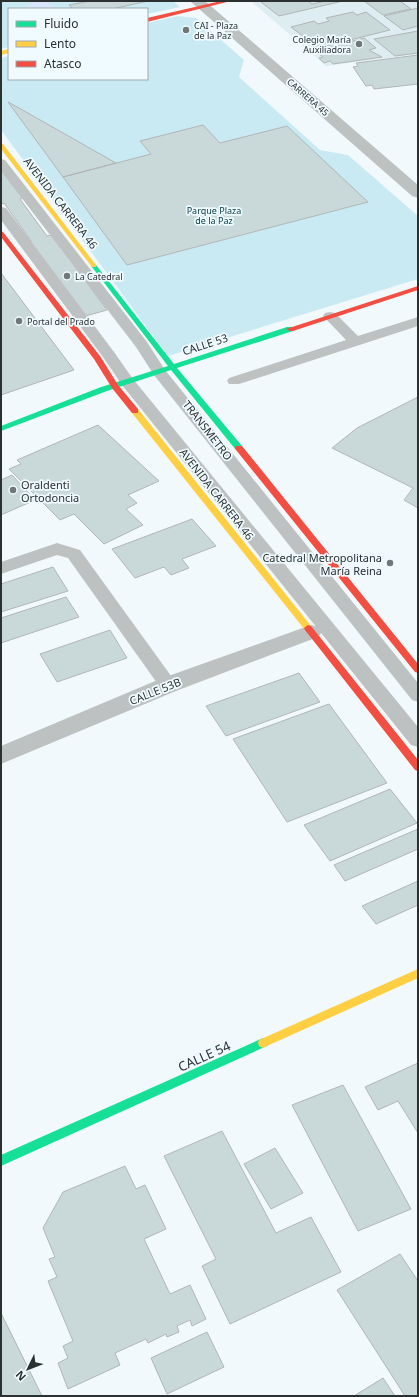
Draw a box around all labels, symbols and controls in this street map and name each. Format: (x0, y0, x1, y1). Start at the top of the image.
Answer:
legend (8, 8, 148, 80)
text: Fluido (44, 15, 78, 32)
place label: CAI - Plaza de la Paz (194, 19, 238, 42)
marker: CAI - Plaza de la Paz (181, 25, 191, 35)
place label: Colegio María Auxiliadora (293, 33, 351, 56)
text: Lento (44, 35, 76, 52)
marker: Colegio María Auxiliadora (354, 39, 364, 49)
text: Atasco (44, 55, 82, 72)
street label: CARRERA 45 (284, 75, 332, 119)
street label: AVENIDA CARRERA 46 (21, 154, 101, 252)
park label: Parque Plaza de la Paz (187, 204, 241, 227)
place label: La Catedral (75, 270, 123, 283)
marker: La Catedral (62, 271, 72, 281)
place label: Portal del Prado (27, 315, 95, 328)
marker: Portal del Prado (14, 316, 24, 326)
street label: CALLE 53 (180, 330, 230, 358)
street label: TRANSMETRO (180, 397, 236, 463)
street label: AVENIDA CARRERA 46 (177, 445, 257, 543)
place label: Oraldenti Ortodoncia (21, 477, 79, 505)
marker: Oraldenti Ortodoncia (8, 485, 18, 495)
place label: Catedral Metropolitana María Reina (262, 550, 382, 578)
marker: Catedral Metropolitana María Reina (385, 558, 395, 568)
street label: CALLE 53B (127, 674, 183, 708)
street label: CALLE 54 (175, 1036, 234, 1076)
north arrow (8, 1349, 48, 1389)
text: N (12, 1368, 29, 1385)

